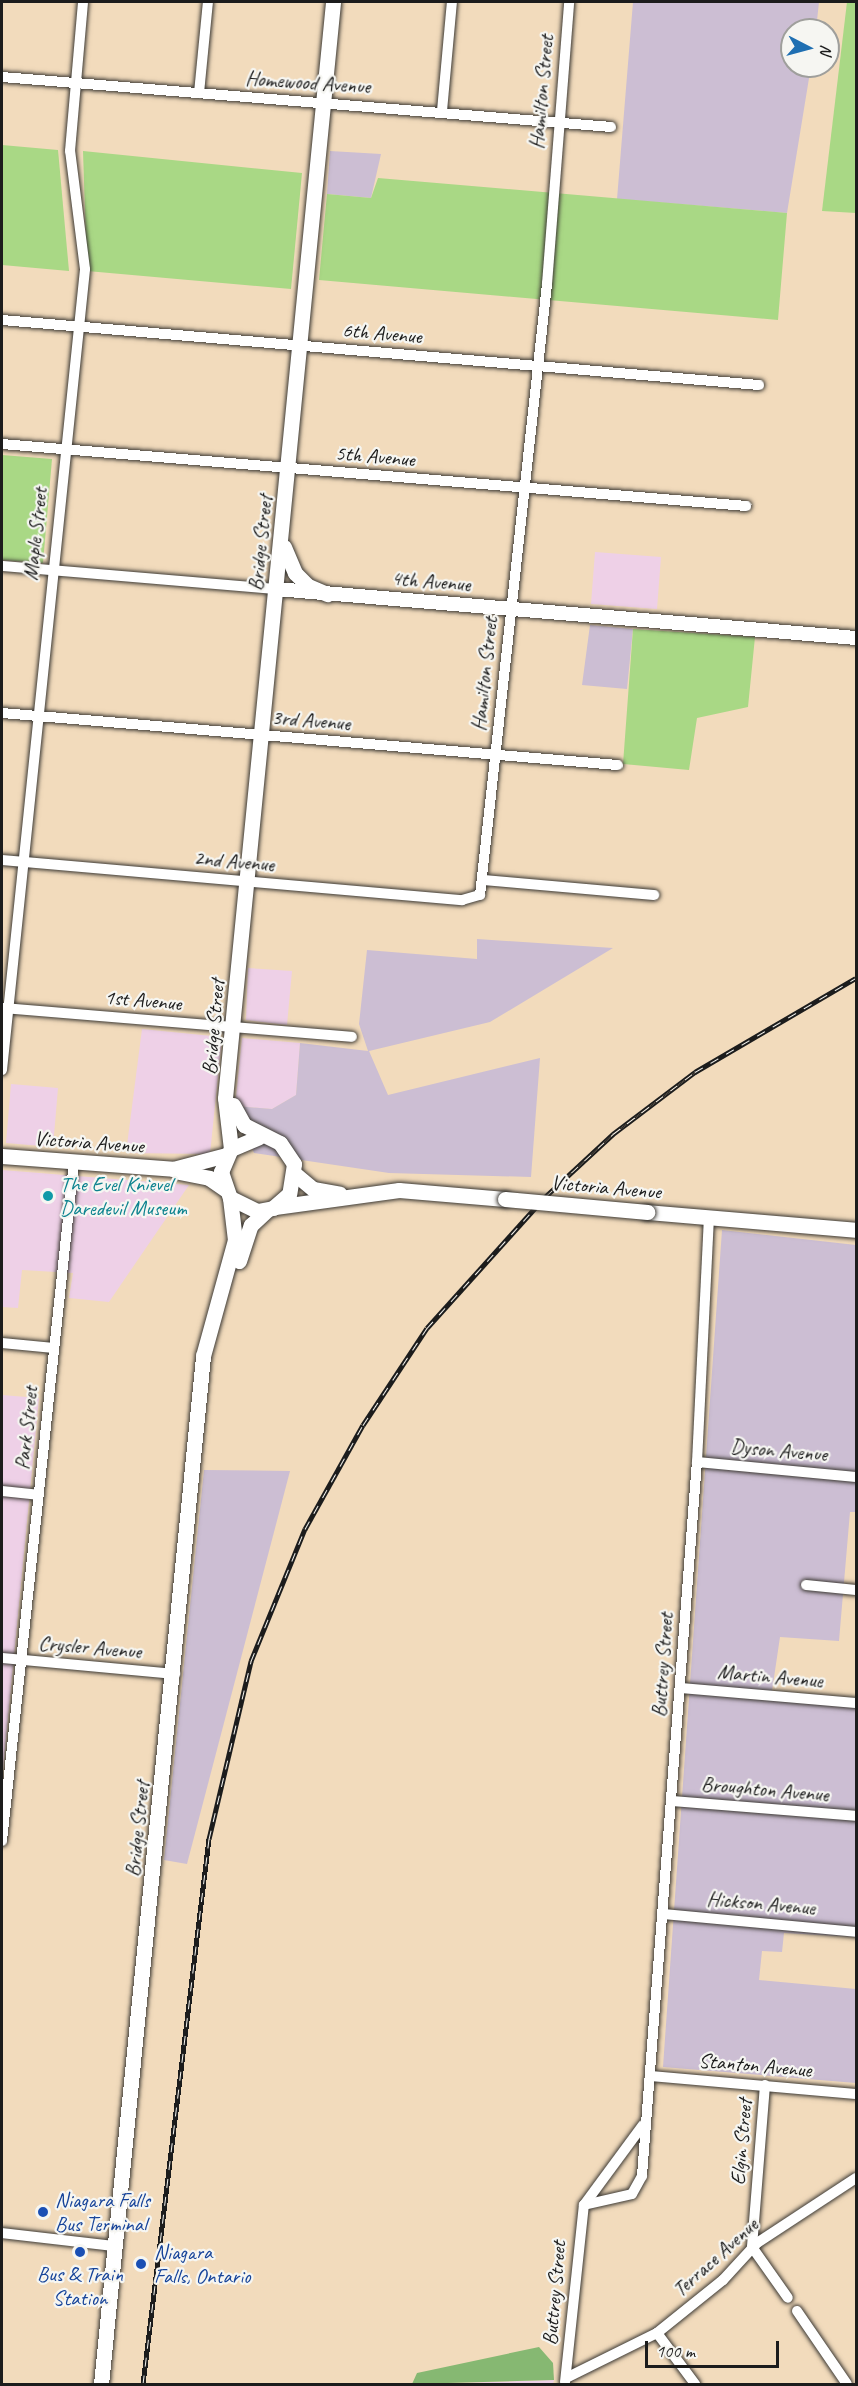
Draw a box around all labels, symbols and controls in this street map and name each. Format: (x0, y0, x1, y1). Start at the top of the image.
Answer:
north arrow (780, 18, 840, 78)
street label: Hamilton Street (523, 34, 559, 150)
text: N (815, 44, 836, 56)
street label: Homewood Avenue (245, 65, 371, 99)
street label: 6th Avenue (341, 317, 423, 349)
street label: 5th Avenue (334, 440, 416, 472)
street label: Maple Street (18, 486, 52, 582)
street label: Bridge Street (242, 494, 278, 592)
street label: 4th Avenue (390, 565, 472, 597)
street label: Hamilton Street (465, 616, 503, 732)
street label: 3rd Avenue (271, 704, 351, 736)
street label: 2nd Avenue (193, 845, 275, 877)
street label: Bridge Street (196, 978, 230, 1076)
street label: 1st Avenue (104, 984, 182, 1016)
street label: Victoria Avenue (33, 1126, 145, 1158)
street label: Victoria Avenue (550, 1170, 662, 1204)
place label: The Evel Knievel Daredevil Museum (60, 1171, 188, 1221)
marker: The Evel Knievel Daredevil Museum (41, 1189, 55, 1203)
street label: Park Street (9, 1385, 43, 1471)
street label: Dyson Avenue (730, 1433, 828, 1467)
street label: Buttrey Street (646, 1612, 678, 1718)
street label: Crysler Avenue (38, 1630, 142, 1664)
street label: Martin Avenue (716, 1659, 824, 1693)
street label: Broughton Avenue (700, 1771, 830, 1807)
street label: Bridge Street (119, 1780, 155, 1878)
street label: Hickson Avenue (706, 1886, 816, 1920)
street label: Stanton Avenue (697, 2048, 813, 2082)
street label: Elgin Street (725, 2098, 757, 2186)
place label: Niagara Falls Bus Terminal (55, 2187, 151, 2237)
marker: Niagara Falls Bus Terminal (36, 2205, 50, 2219)
street label: Terrace Avenue (667, 2212, 763, 2302)
place label: Niagara Falls, Ontario (154, 2239, 250, 2289)
street label: Buttrey Street (537, 2240, 571, 2346)
marker: Bus & Train Station (73, 2245, 87, 2259)
marker: Niagara Falls, Ontario (132, 2255, 150, 2273)
place label: Bus & Train Station (37, 2261, 123, 2311)
scale bar (648, 2329, 782, 2367)
text: 100 m (656, 2340, 695, 2362)

